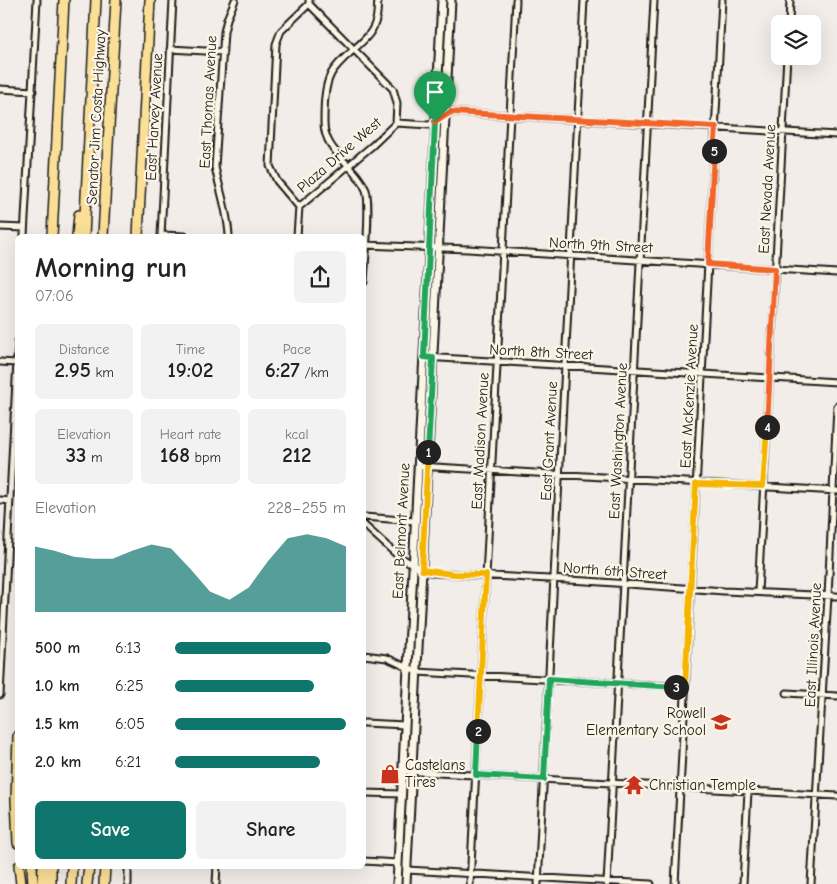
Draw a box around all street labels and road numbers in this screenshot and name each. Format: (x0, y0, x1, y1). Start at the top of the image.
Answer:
street label: Senator Jim Costa Highway (82, 29, 110, 205)
street label: East Thomas Avenue (196, 35, 220, 169)
street label: East Harvey Avenue (142, 52, 166, 181)
street label: Plaza Drive West (293, 113, 385, 196)
street label: East Nevada Avenue (755, 123, 779, 254)
street label: North 9th Street (549, 233, 654, 257)
street label: East McKenzie Avenue (676, 323, 702, 469)
street label: North 8th Street (489, 340, 594, 364)
street label: East Washington Avenue (605, 362, 631, 520)
street label: East Madison Avenue (467, 372, 493, 510)
street label: East Grant Avenue (537, 380, 561, 501)
street label: East Belmont Avenue (388, 462, 414, 599)
street label: North 6th Street (562, 558, 668, 584)
street label: East Illinois Avenue (801, 582, 825, 708)

